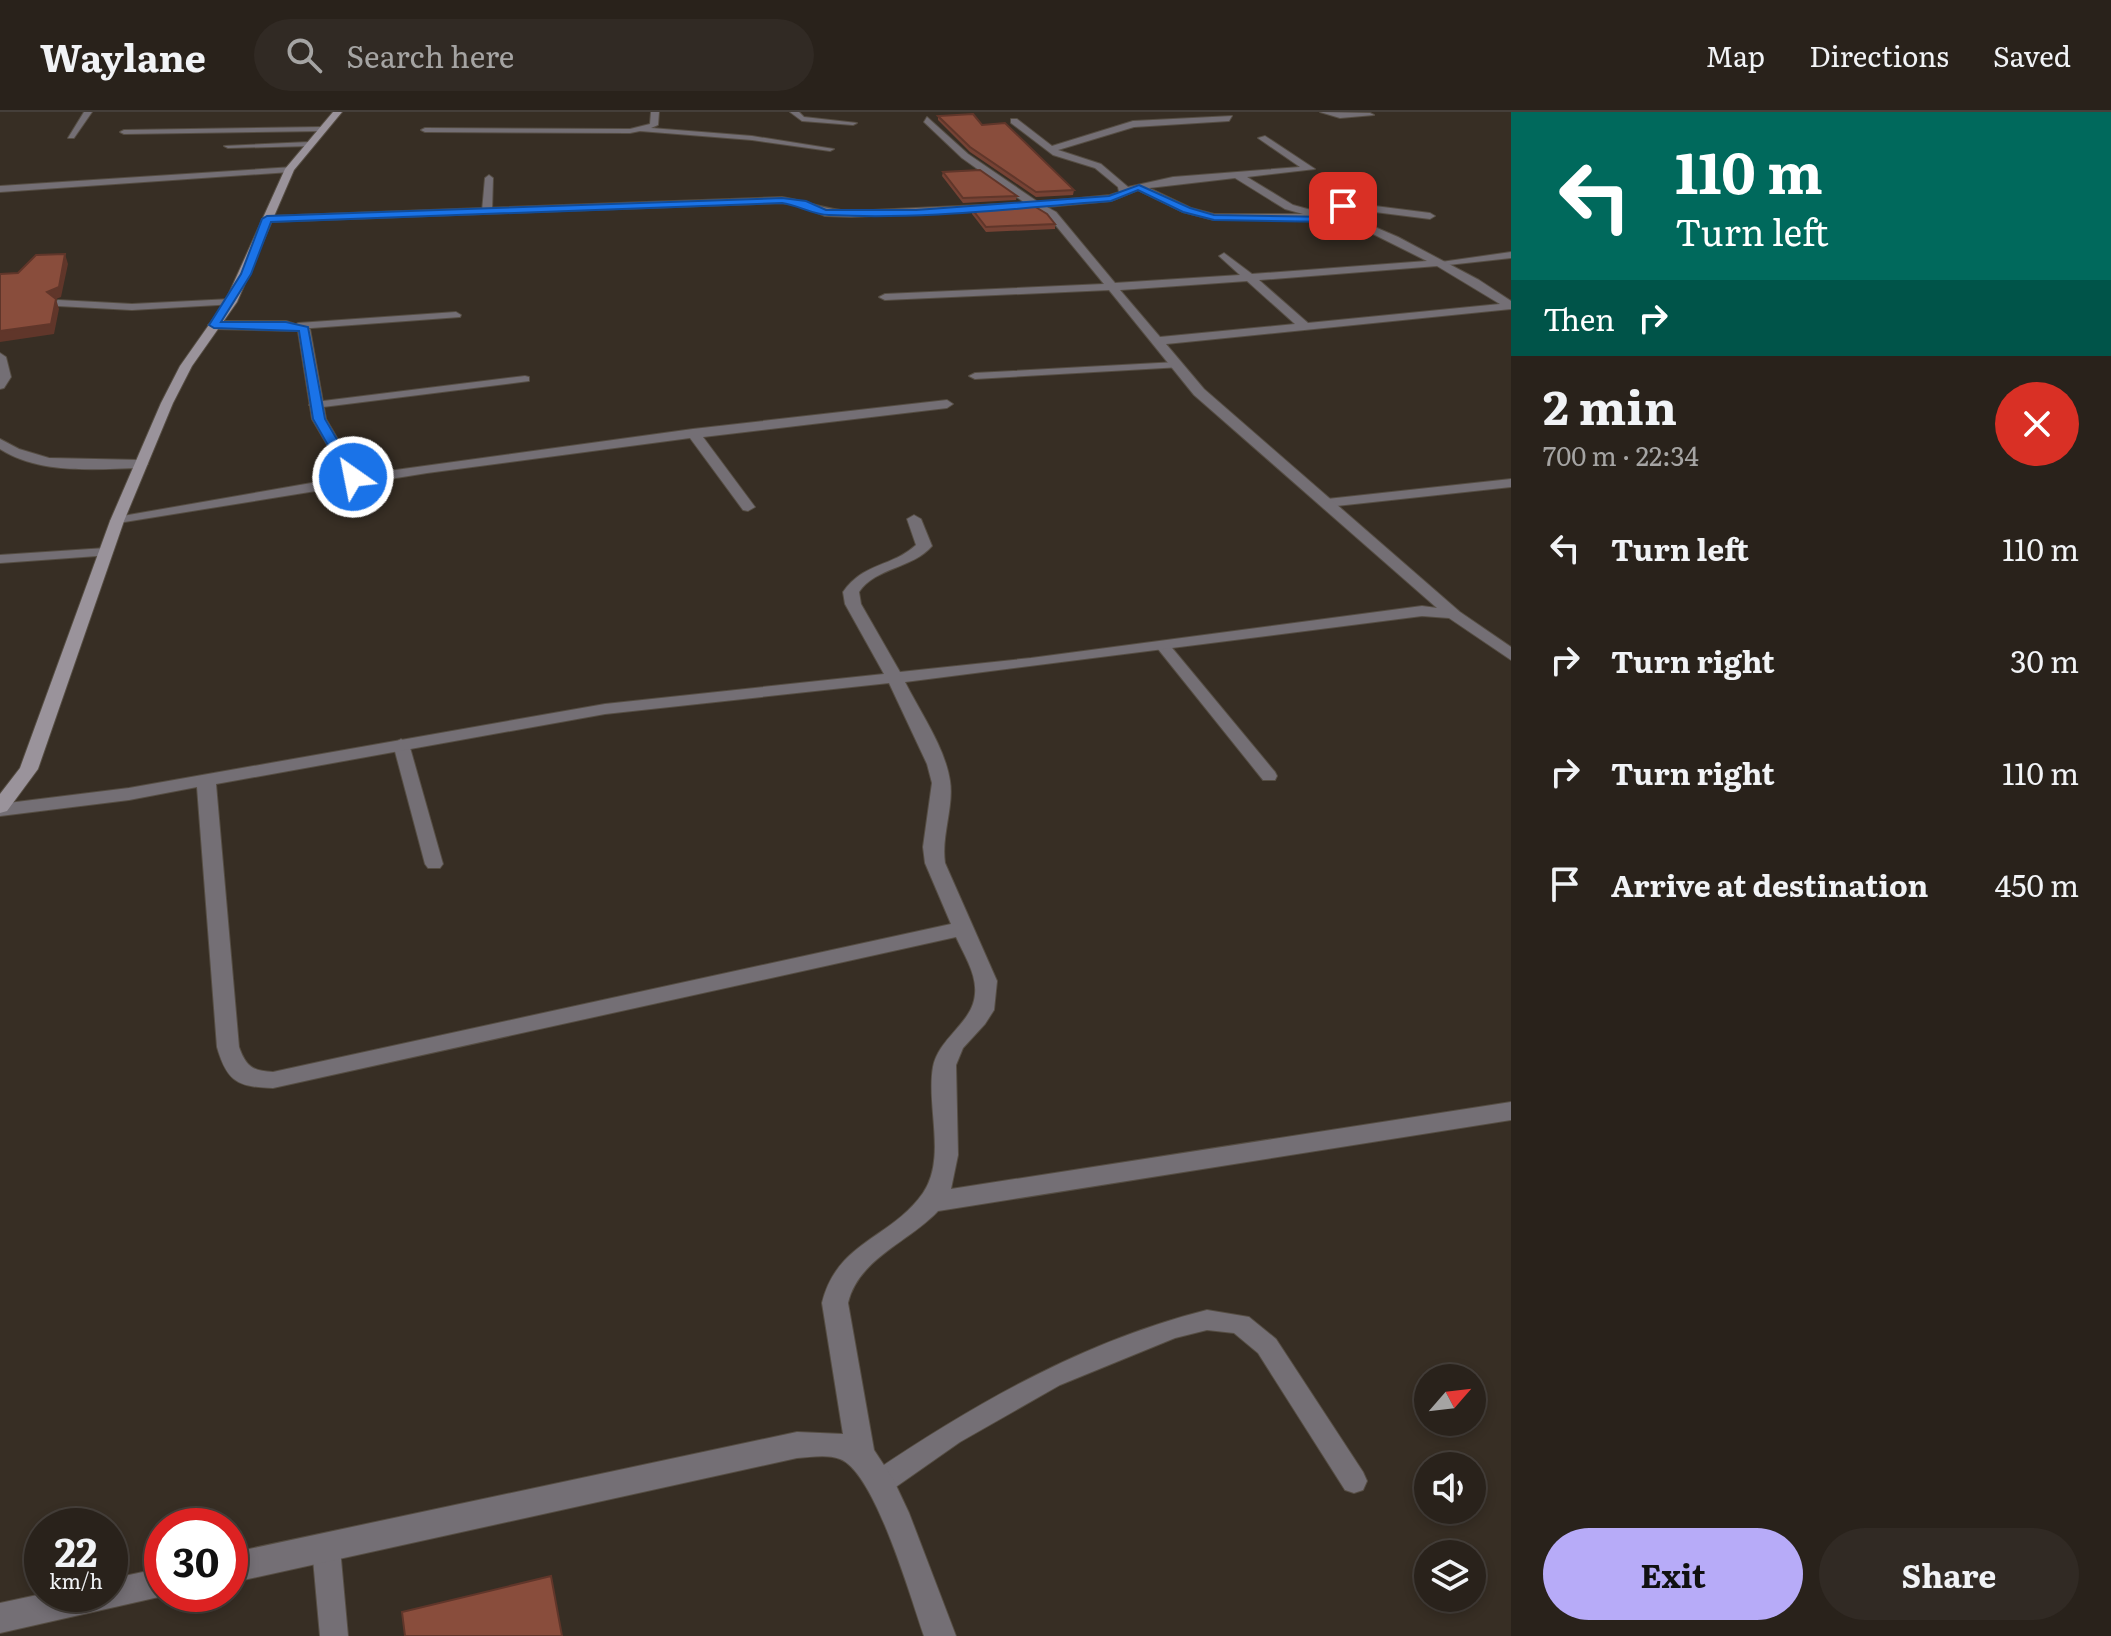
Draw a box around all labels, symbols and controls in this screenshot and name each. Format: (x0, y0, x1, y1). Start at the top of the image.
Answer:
search box (254, 19, 814, 91)
text: Waylane (40, 27, 206, 84)
icon: search (282, 33, 326, 77)
text: Search here (346, 33, 514, 77)
text: Map (1706, 34, 1765, 76)
text: Directions (1809, 34, 1949, 76)
text: Saved (1993, 34, 2071, 76)
text: 110 m (1675, 128, 1823, 211)
icon: left (1543, 144, 1647, 248)
pin (1309, 172, 1377, 240)
icon: arrive (1321, 184, 1365, 228)
text: Turn left (1675, 204, 1829, 257)
text: Then (1543, 296, 1615, 340)
icon: right (1631, 296, 1675, 340)
text: 2 min (1543, 369, 1677, 440)
button: close (1995, 382, 2079, 466)
position arrow (311, 435, 395, 519)
text: 700 m · 22:34 (1543, 435, 1699, 474)
icon: left (1543, 526, 1587, 570)
text: Turn left (1611, 526, 1749, 570)
text: 110 m (2002, 526, 2079, 570)
icon: right (1543, 638, 1587, 682)
text: Turn right (1611, 638, 1775, 682)
text: 30 m (2010, 638, 2079, 682)
icon: right (1543, 750, 1587, 794)
text: Turn right (1611, 750, 1775, 794)
text: 110 m (2002, 750, 2079, 794)
icon: arrive (1543, 862, 1587, 906)
text: Arrive at destination (1611, 862, 1928, 906)
text: 450 m (1995, 862, 2079, 906)
north arrow (1414, 1364, 1486, 1436)
map controls (1414, 1364, 1486, 1612)
button: sound (1414, 1452, 1486, 1524)
speed limit sign: 30 (144, 1508, 248, 1612)
text: 22 (55, 1520, 97, 1579)
button: Exit (1543, 1528, 1803, 1620)
button: Share (1819, 1528, 2079, 1620)
button: layers (1414, 1540, 1486, 1612)
text: km/h (49, 1565, 103, 1595)

